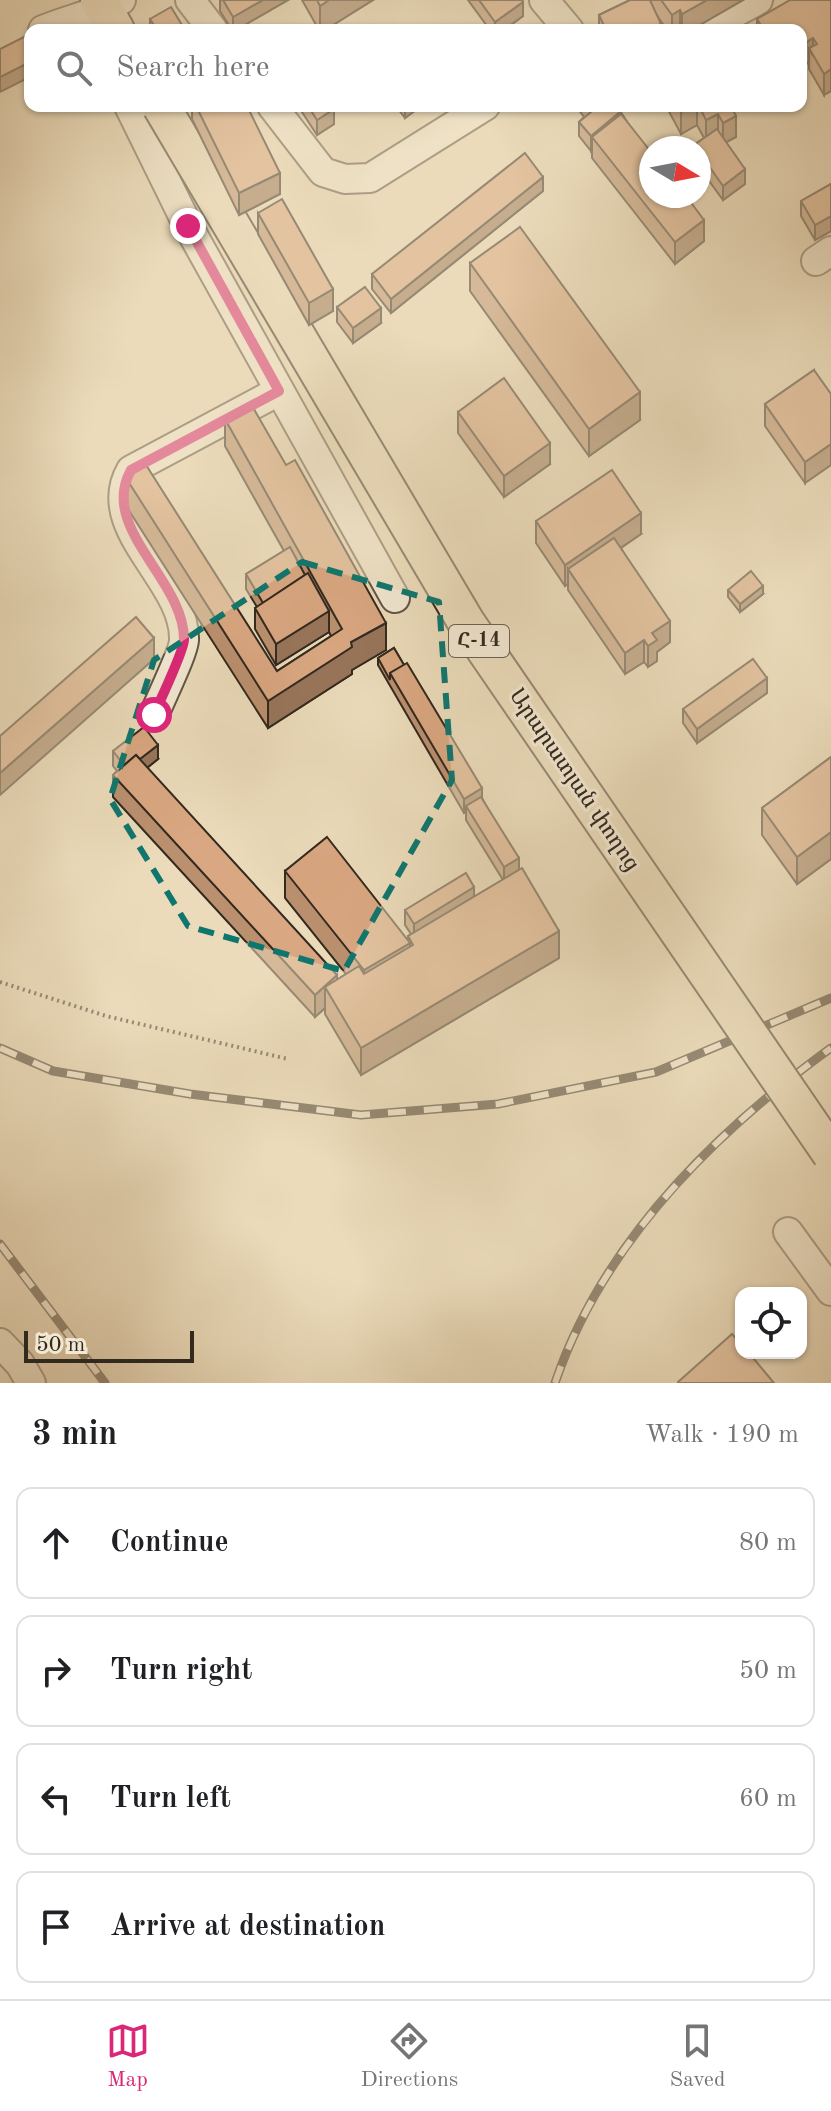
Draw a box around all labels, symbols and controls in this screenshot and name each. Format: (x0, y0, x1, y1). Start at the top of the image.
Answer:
search box (24, 24, 807, 112)
icon: search (52, 46, 96, 90)
text: Search here (116, 53, 270, 83)
north arrow (639, 136, 711, 208)
route end (170, 208, 206, 244)
road number: Հ-14 (449, 625, 509, 657)
street label: Արարատյան փողոց (504, 685, 643, 876)
route start (136, 697, 172, 733)
map controls (735, 1287, 807, 1359)
button: locate (735, 1287, 807, 1359)
scale bar (24, 1327, 194, 1363)
text: 50 m (36, 1334, 85, 1356)
text: 3 min (32, 1418, 117, 1452)
text: Walk · 190 m (645, 1422, 799, 1448)
icon: ahead (34, 1521, 78, 1565)
text: Continue (110, 1528, 229, 1558)
text: 80 m (739, 1530, 797, 1556)
icon: right (34, 1649, 78, 1693)
text: Turn right (110, 1656, 252, 1686)
text: 50 m (739, 1658, 797, 1684)
icon: left (34, 1777, 78, 1821)
text: Turn left (110, 1784, 231, 1814)
text: 60 m (739, 1786, 797, 1812)
icon: arrive (34, 1905, 78, 1949)
text: Arrive at destination (110, 1912, 385, 1942)
tab: Map (106, 2019, 150, 2094)
tab: Directions (361, 2019, 458, 2094)
tab: Saved (669, 2019, 725, 2094)

